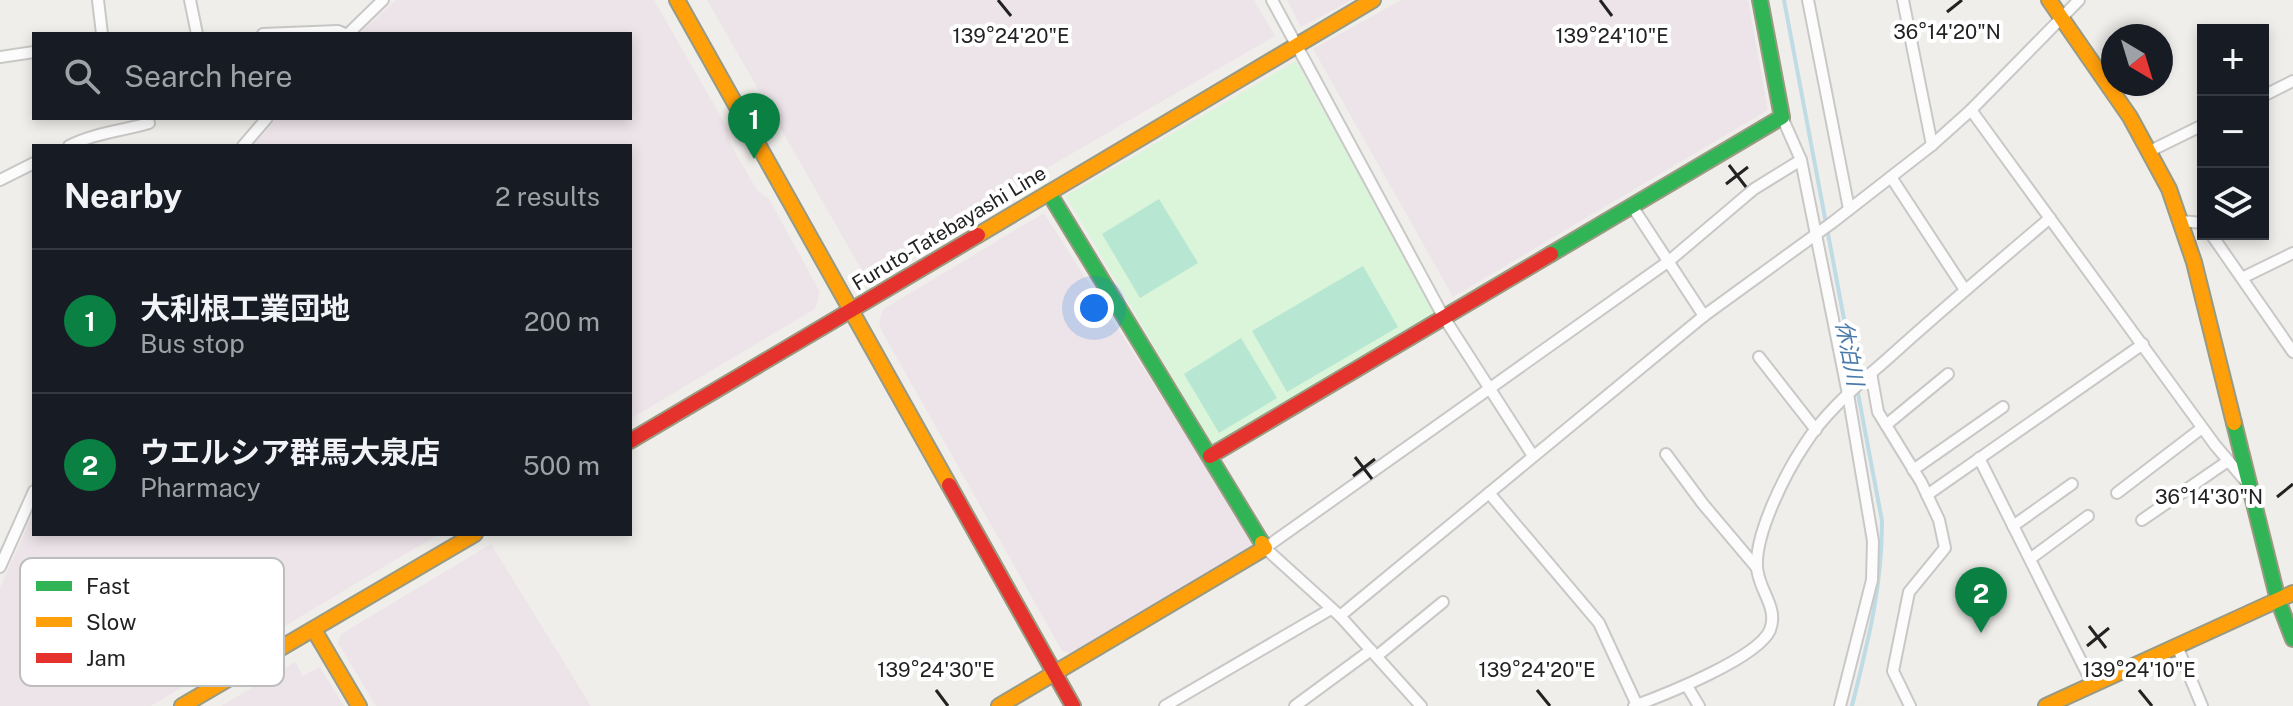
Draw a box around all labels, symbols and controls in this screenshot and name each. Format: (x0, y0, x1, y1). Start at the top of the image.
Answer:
text: 36°14'20"N (1893, 20, 2001, 44)
text: 139°24'20"E (953, 24, 1069, 48)
text: 139°24'10"E (1555, 24, 1669, 48)
north arrow (2101, 24, 2173, 96)
map controls (2197, 24, 2269, 240)
button: + (2197, 24, 2269, 96)
search box (32, 32, 632, 120)
icon: search (60, 54, 104, 98)
text: Search here (124, 58, 292, 94)
pin: 1 (728, 93, 780, 159)
button: − (2197, 96, 2269, 168)
street label: Furuto-Tatebayashi Line (848, 161, 1050, 295)
button: layers (2197, 168, 2269, 240)
text: Nearby (64, 176, 182, 216)
text: 2 results (495, 181, 600, 212)
your location (1074, 288, 1114, 328)
text: 大利根工業団地 (140, 290, 350, 326)
text: 1 (84, 306, 96, 337)
text: 200 m (524, 306, 600, 337)
water label: 休泊川 (1831, 318, 1869, 390)
text: Bus stop (140, 328, 245, 359)
text: ウエルシア群馬大泉店 (140, 434, 440, 470)
text: 2 (82, 450, 98, 481)
text: 500 m (523, 450, 600, 481)
text: Pharmacy (140, 472, 261, 503)
text: 36°14'30"N (2155, 485, 2263, 509)
legend (20, 558, 284, 686)
pin: 2 (1955, 567, 2007, 633)
text: Fast (86, 573, 130, 599)
text: Slow (86, 609, 136, 635)
text: Jam (86, 645, 126, 671)
text: 139°24'30"E (877, 658, 995, 682)
text: 139°24'20"E (1479, 658, 1595, 682)
text: 139°24'10"E (2082, 658, 2196, 682)

